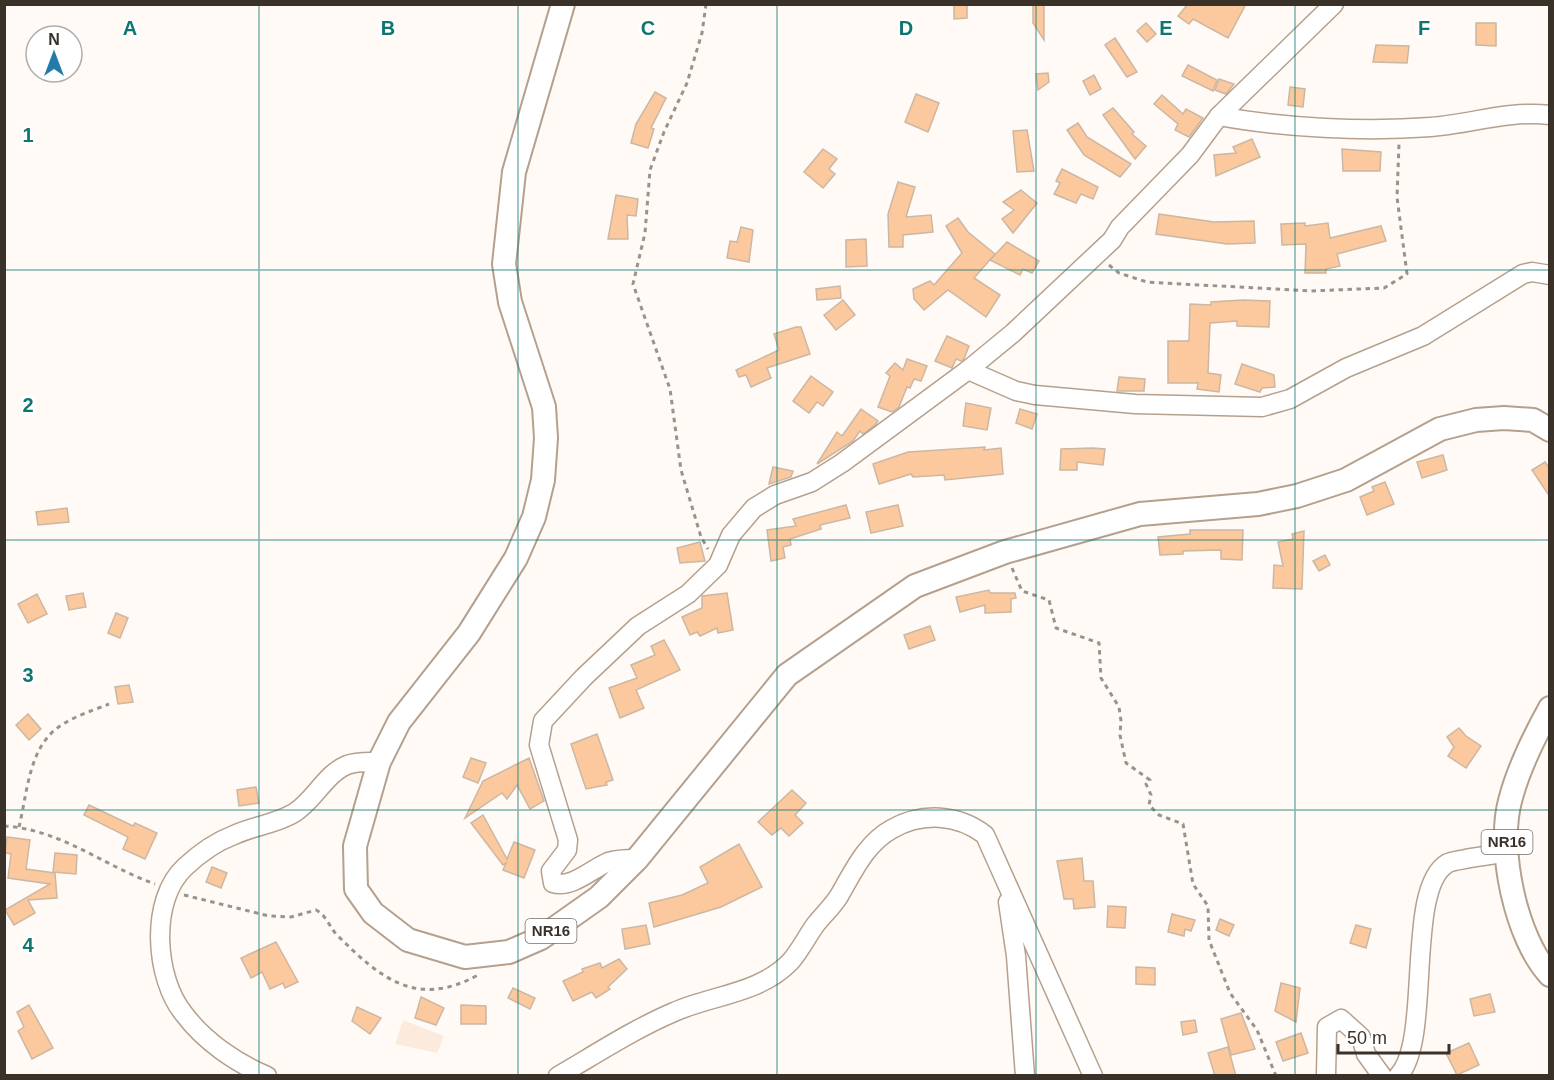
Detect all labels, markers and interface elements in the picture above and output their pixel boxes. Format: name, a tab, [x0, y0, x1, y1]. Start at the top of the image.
text: A	[123, 17, 137, 39]
text: B	[381, 17, 395, 39]
text: C	[641, 17, 655, 39]
text: D	[899, 17, 913, 39]
text: E	[1159, 17, 1173, 39]
text: F	[1418, 17, 1430, 39]
north arrow	[24, 24, 84, 84]
text: N	[48, 31, 60, 48]
text: 1	[22, 124, 34, 146]
text: 2	[22, 394, 34, 416]
text: 3	[22, 664, 34, 686]
road number: NR16	[1482, 830, 1532, 854]
road number: NR16	[526, 919, 576, 943]
text: 4	[22, 934, 34, 956]
scale bar	[1338, 1017, 1449, 1055]
text: 50 m	[1347, 1028, 1387, 1048]

